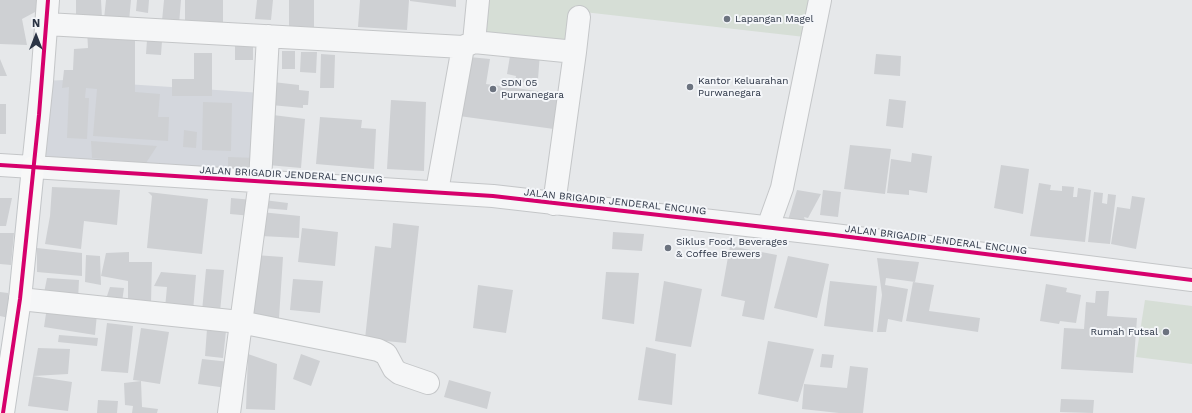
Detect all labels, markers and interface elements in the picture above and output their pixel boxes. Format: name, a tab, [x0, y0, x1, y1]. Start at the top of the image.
place label: Lapangan Magel	[735, 13, 814, 25]
marker: Lapangan Magel	[722, 14, 732, 24]
north arrow	[16, 16, 56, 56]
text: N	[32, 17, 40, 30]
place label: Kantor Keluarahan Purwanegara	[698, 75, 788, 98]
place label: SDN 05 Purwanegara	[501, 77, 564, 100]
marker: Kantor Keluarahan Purwanegara	[685, 82, 695, 92]
marker: SDN 05 Purwanegara	[488, 84, 498, 94]
street label: JALAN BRIGADIR JENDERAL ENCUNG	[199, 164, 383, 186]
street label: JALAN BRIGADIR JENDERAL ENCUNG	[523, 186, 707, 218]
street label: JALAN BRIGADIR JENDERAL ENCUNG	[844, 223, 1028, 257]
place label: Siklus Food, Beverages & Coffee Brewers	[676, 236, 788, 260]
marker: Siklus Food, Beverages & Coffee Brewers	[663, 243, 673, 253]
place label: Rumah Futsal	[1090, 326, 1158, 338]
marker: Rumah Futsal	[1161, 327, 1171, 337]

